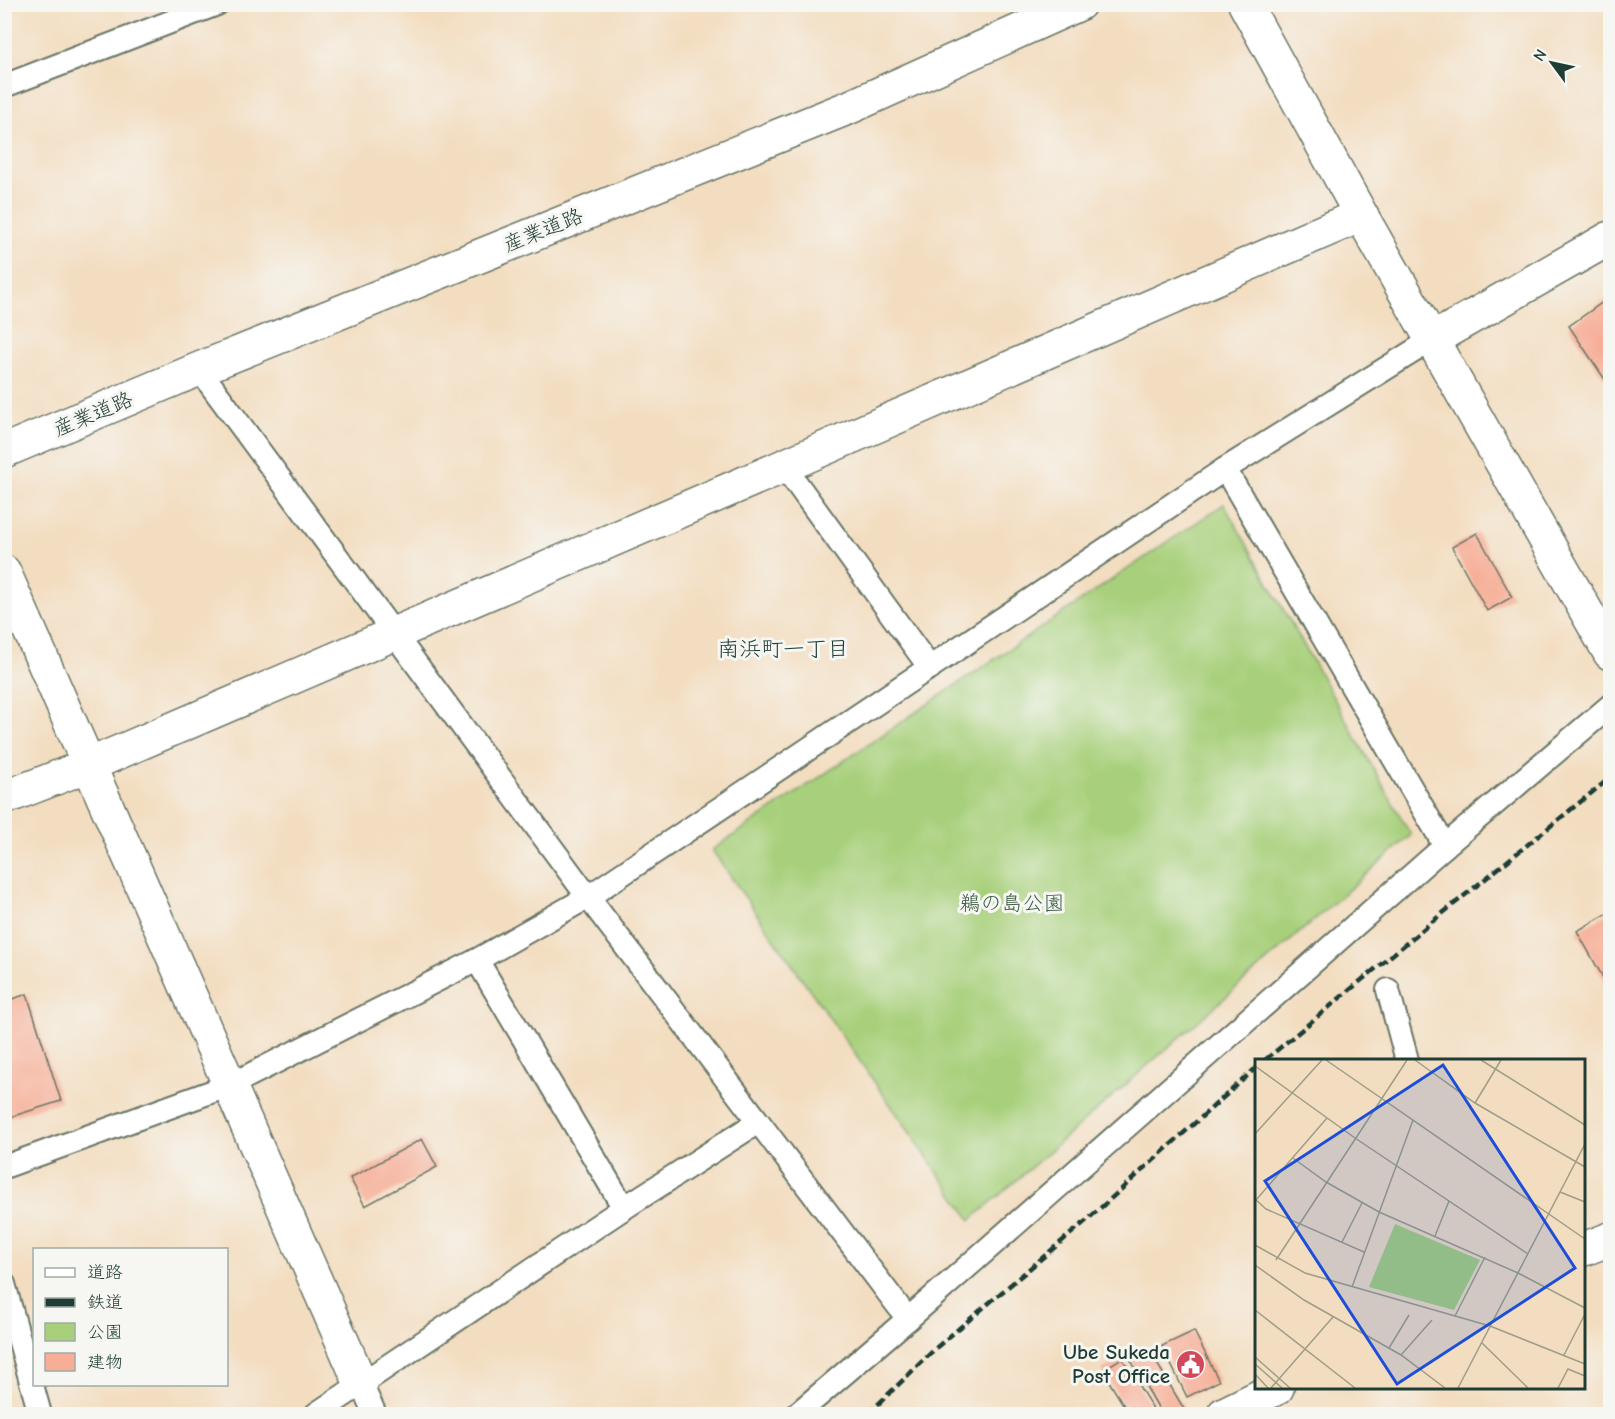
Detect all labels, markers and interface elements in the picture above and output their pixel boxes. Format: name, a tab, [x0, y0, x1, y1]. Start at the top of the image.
north arrow	[1522, 33, 1582, 93]
text: N	[1530, 46, 1551, 65]
street label: 産業道路	[500, 203, 586, 257]
street label: 産業道路	[50, 387, 136, 441]
district label: 南浜町一丁目	[717, 636, 849, 662]
park label: 鵜の島公園	[960, 891, 1065, 915]
inset map	[1255, 1059, 1585, 1389]
legend	[33, 1248, 228, 1386]
text: 道路	[87, 1262, 123, 1283]
text: 鉄道	[87, 1292, 123, 1313]
text: 公園	[87, 1322, 123, 1343]
place label: Ube Sukeda Post Office	[1063, 1340, 1170, 1388]
public building icon: Ube Sukeda Post Office	[1175, 1348, 1207, 1380]
text: 建物	[87, 1352, 123, 1373]

